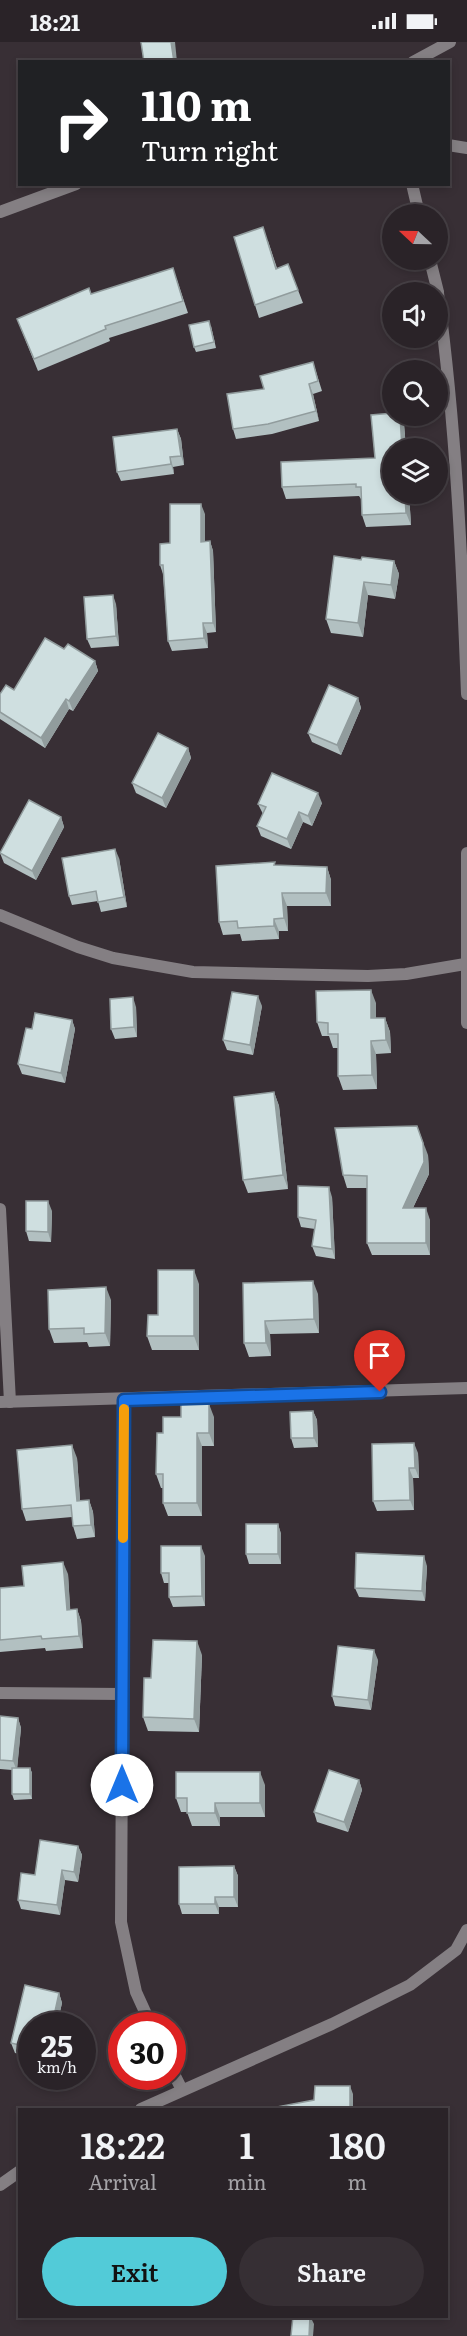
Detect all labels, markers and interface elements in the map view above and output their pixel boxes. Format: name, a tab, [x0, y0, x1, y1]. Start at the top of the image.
text: 18:21	[30, 5, 80, 38]
text: 110 m	[141, 72, 252, 134]
icon: right	[42, 84, 120, 162]
text: Turn right	[141, 129, 278, 169]
north arrow	[382, 204, 448, 270]
map controls	[382, 204, 448, 504]
button: sound	[382, 282, 448, 348]
button: search	[382, 360, 448, 426]
button: layers	[382, 438, 448, 504]
pin	[354, 1330, 405, 1392]
icon: arrive	[363, 1339, 396, 1372]
position arrow	[90, 1753, 154, 1817]
speed limit sign: 30	[108, 2012, 186, 2090]
text: 25	[41, 2022, 73, 2066]
text: km/h	[37, 2055, 77, 2078]
text: 18:22	[80, 2117, 165, 2170]
text: 1	[240, 2117, 254, 2170]
text: 180	[329, 2117, 386, 2170]
text: Arrival	[88, 2166, 157, 2196]
text: min	[227, 2166, 267, 2196]
text: m	[348, 2166, 367, 2196]
button: Exit	[42, 2237, 227, 2306]
button: Share	[239, 2237, 424, 2306]

